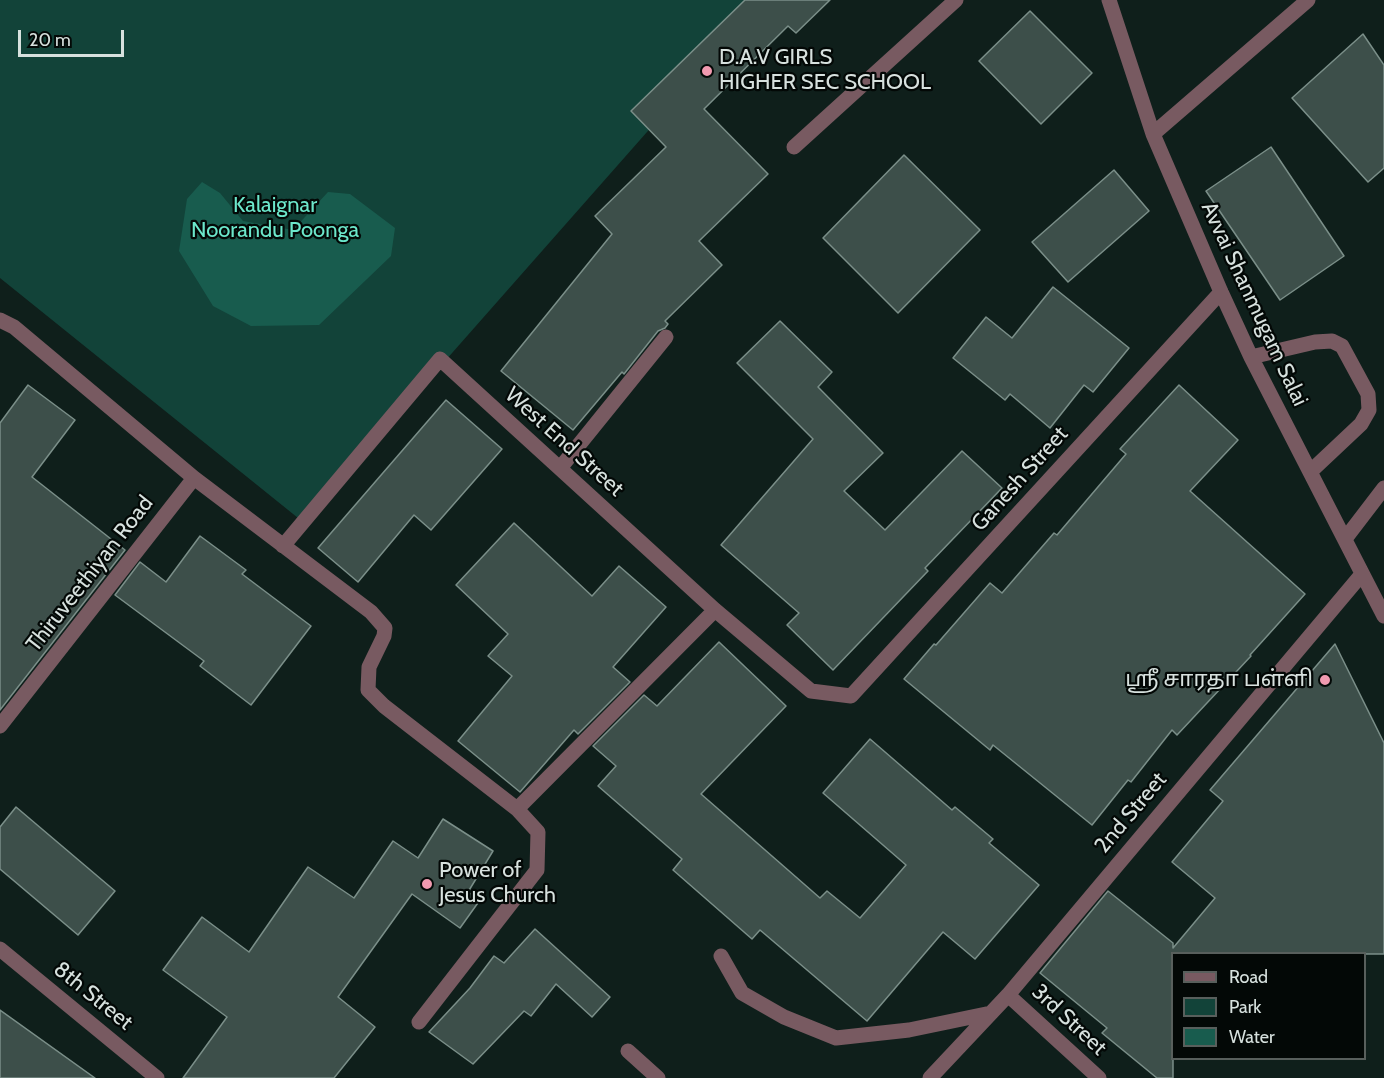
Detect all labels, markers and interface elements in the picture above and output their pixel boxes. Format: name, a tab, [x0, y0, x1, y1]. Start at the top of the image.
scale bar	[21, 18, 128, 56]
text: 20 m	[29, 29, 71, 51]
place label: D.A.V GIRLS HIGHER SEC SCHOOL	[719, 45, 931, 96]
marker: D.A.V GIRLS HIGHER SEC SCHOOL	[700, 64, 714, 78]
park label: Kalaignar Noorandu Poonga	[191, 193, 359, 244]
street label: Avvai Shanmugam Salai	[1195, 198, 1313, 410]
street label: West End Street	[499, 382, 629, 502]
street label: Ganesh Street	[966, 421, 1074, 537]
street label: Thiruveethiyan Road	[21, 491, 159, 657]
place label: ஸ்ரீ சாரதா பள்ளி	[1125, 667, 1313, 693]
marker: ஸ்ரீ சாரதா பள்ளி	[1318, 673, 1332, 687]
street label: 2nd Street	[1090, 767, 1172, 859]
place label: Power of Jesus Church	[439, 858, 556, 909]
marker: Power of Jesus Church	[420, 877, 434, 891]
legend	[1171, 952, 1366, 1060]
street label: 8th Street	[48, 956, 138, 1036]
text: Road	[1229, 966, 1268, 988]
street label: 3rd Street	[1026, 979, 1112, 1061]
text: Park	[1229, 996, 1261, 1018]
text: Water	[1229, 1026, 1275, 1048]

